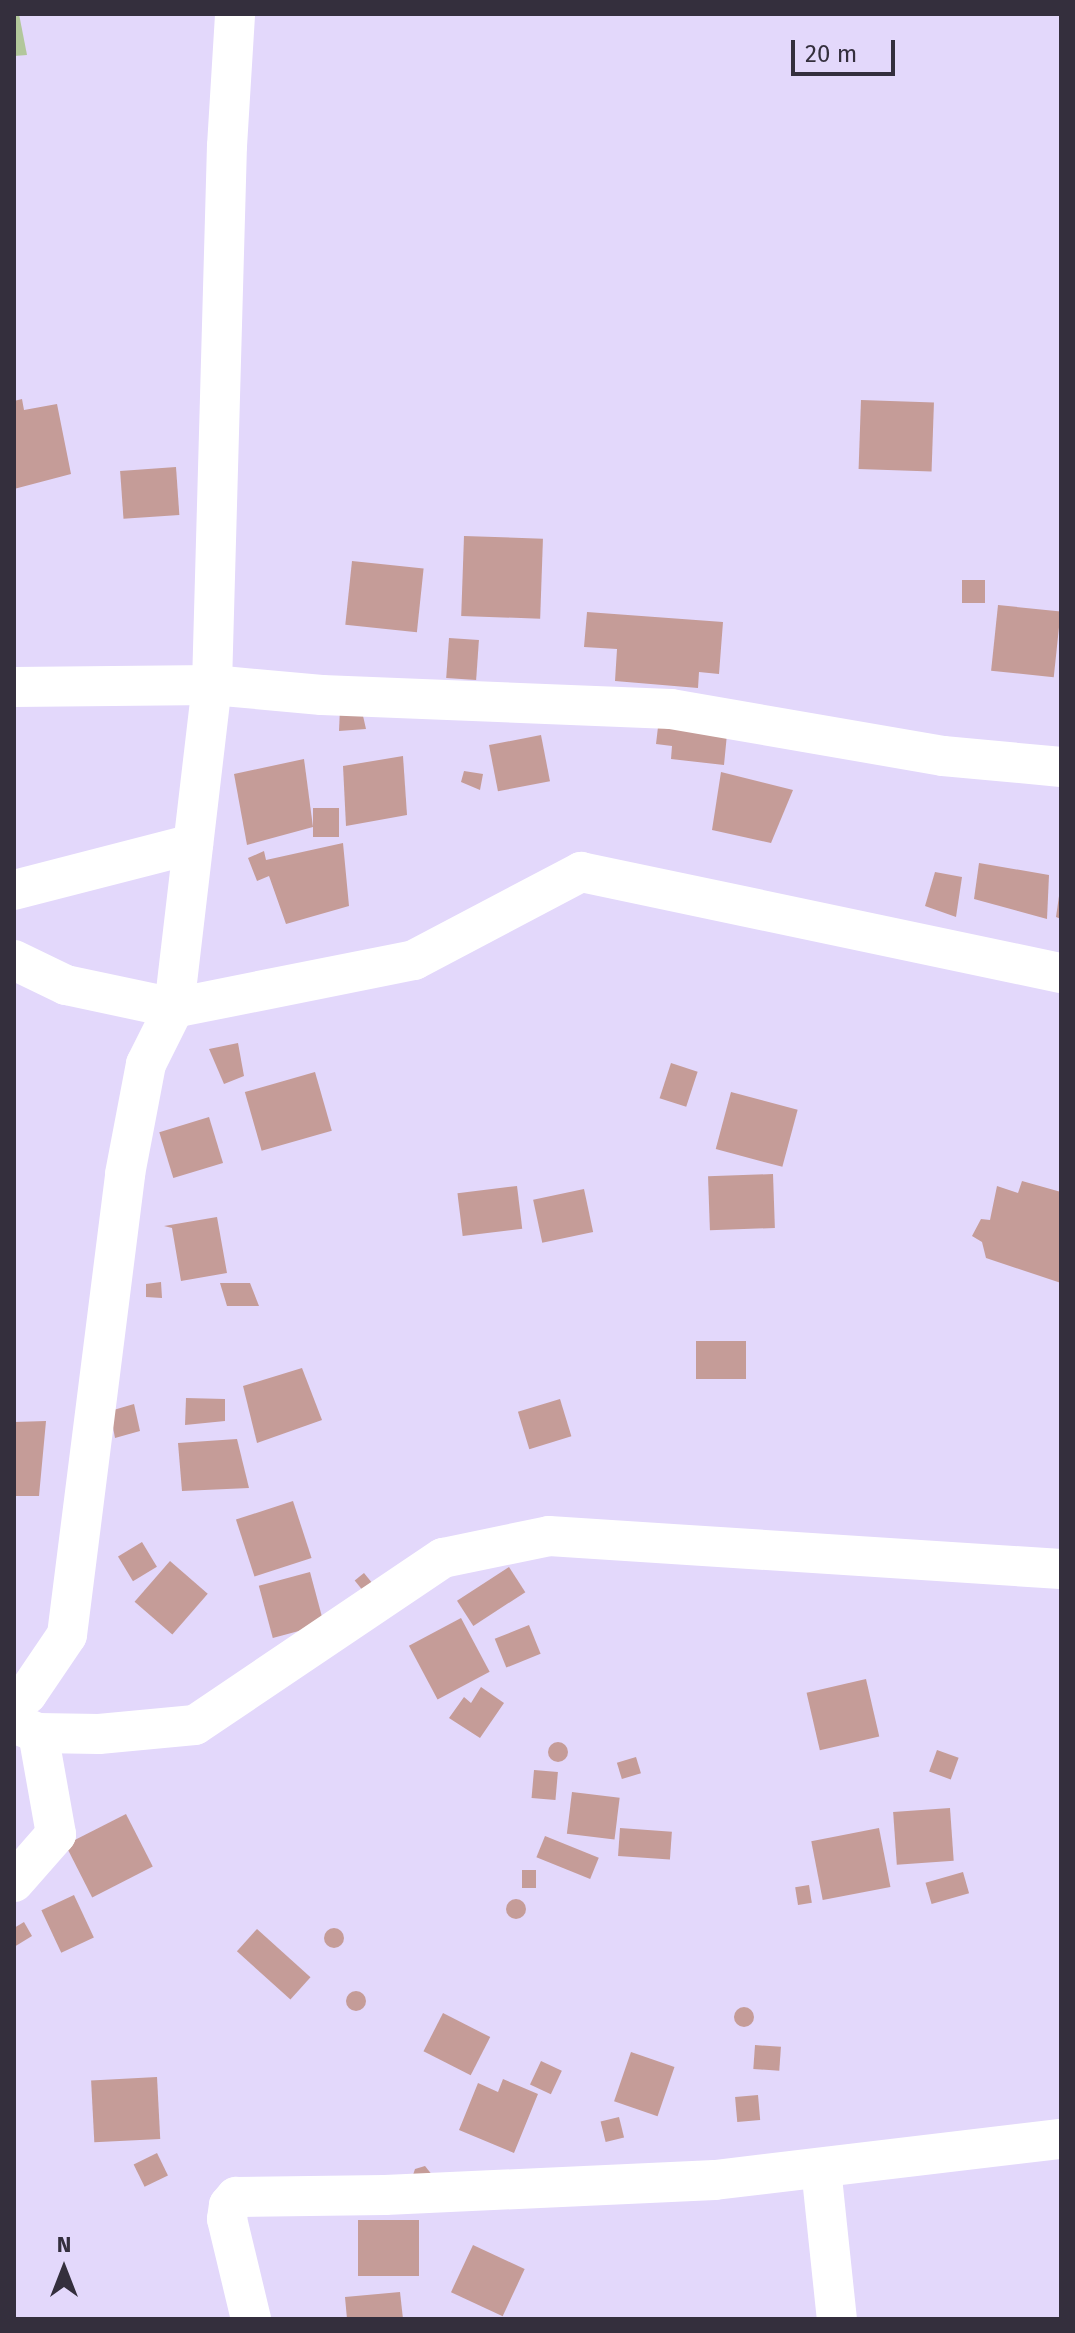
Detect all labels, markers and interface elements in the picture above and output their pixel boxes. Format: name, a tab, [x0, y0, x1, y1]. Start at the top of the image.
scale bar	[795, 24, 899, 74]
text: 20 m	[805, 40, 857, 68]
north arrow	[24, 2229, 104, 2309]
text: N	[57, 2231, 71, 2258]

